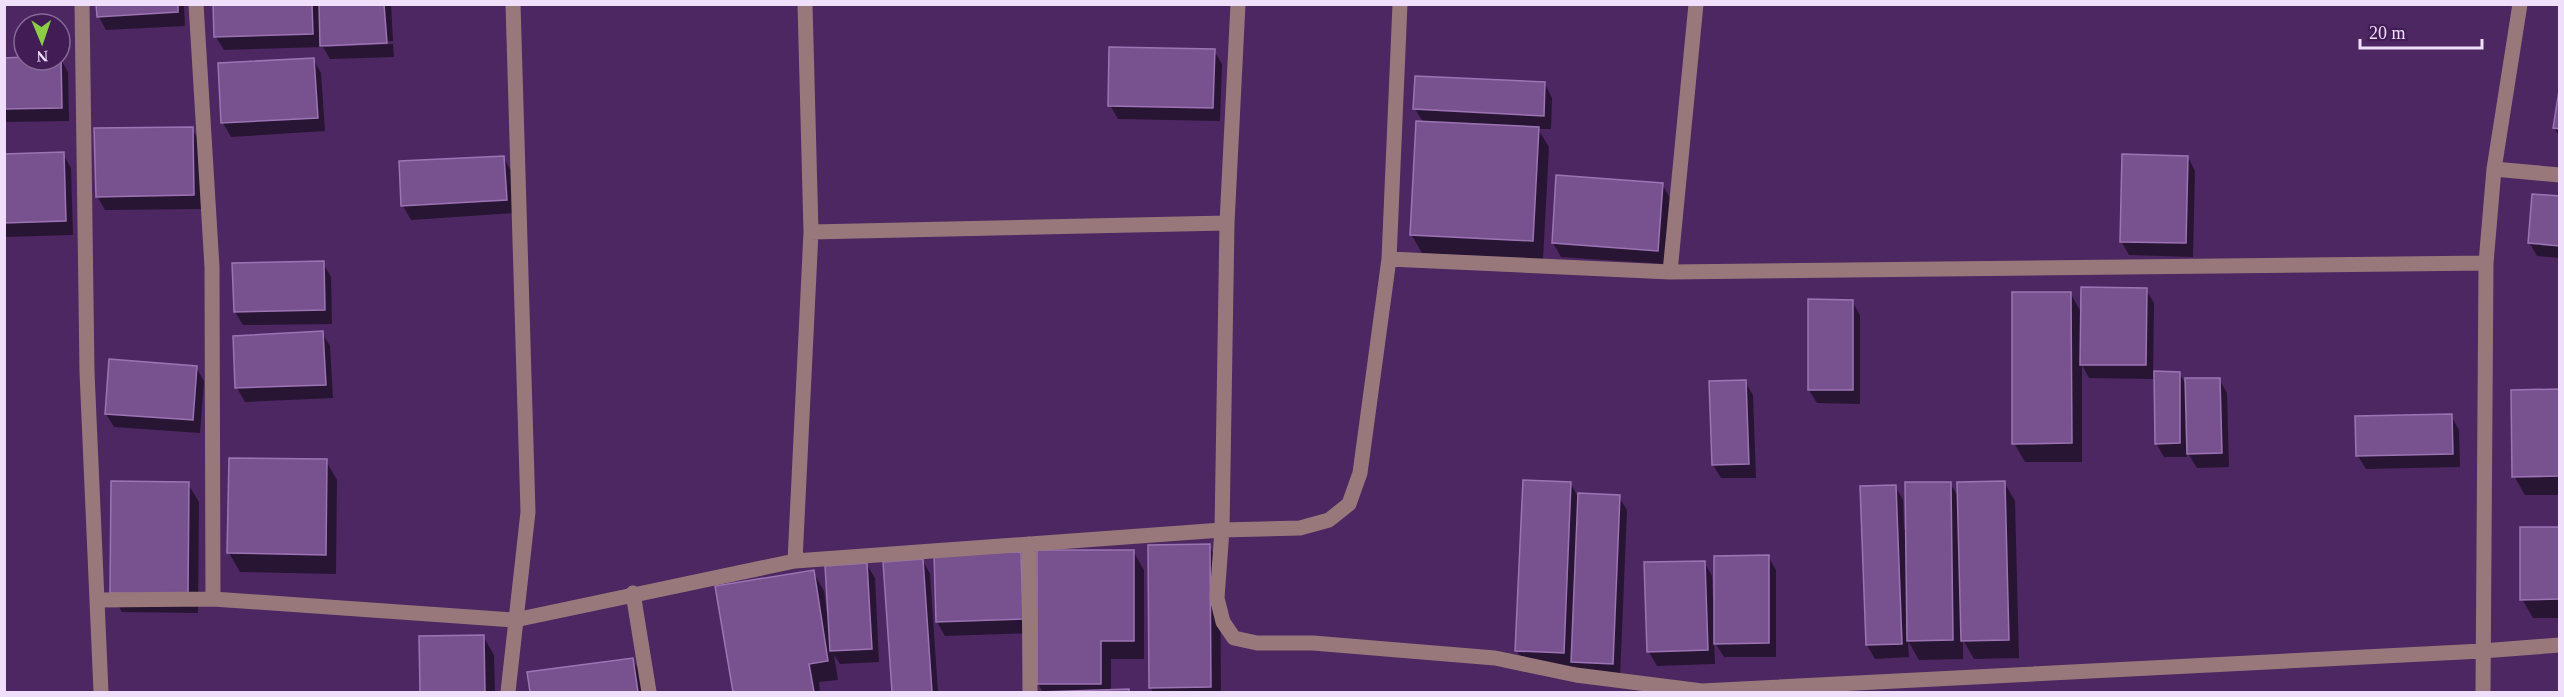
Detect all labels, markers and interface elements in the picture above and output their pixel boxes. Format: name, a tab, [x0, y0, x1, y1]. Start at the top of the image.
north arrow	[12, 12, 72, 72]
scale bar	[2360, 12, 2482, 50]
text: 20 m	[2369, 23, 2406, 43]
text: N	[36, 48, 49, 65]

